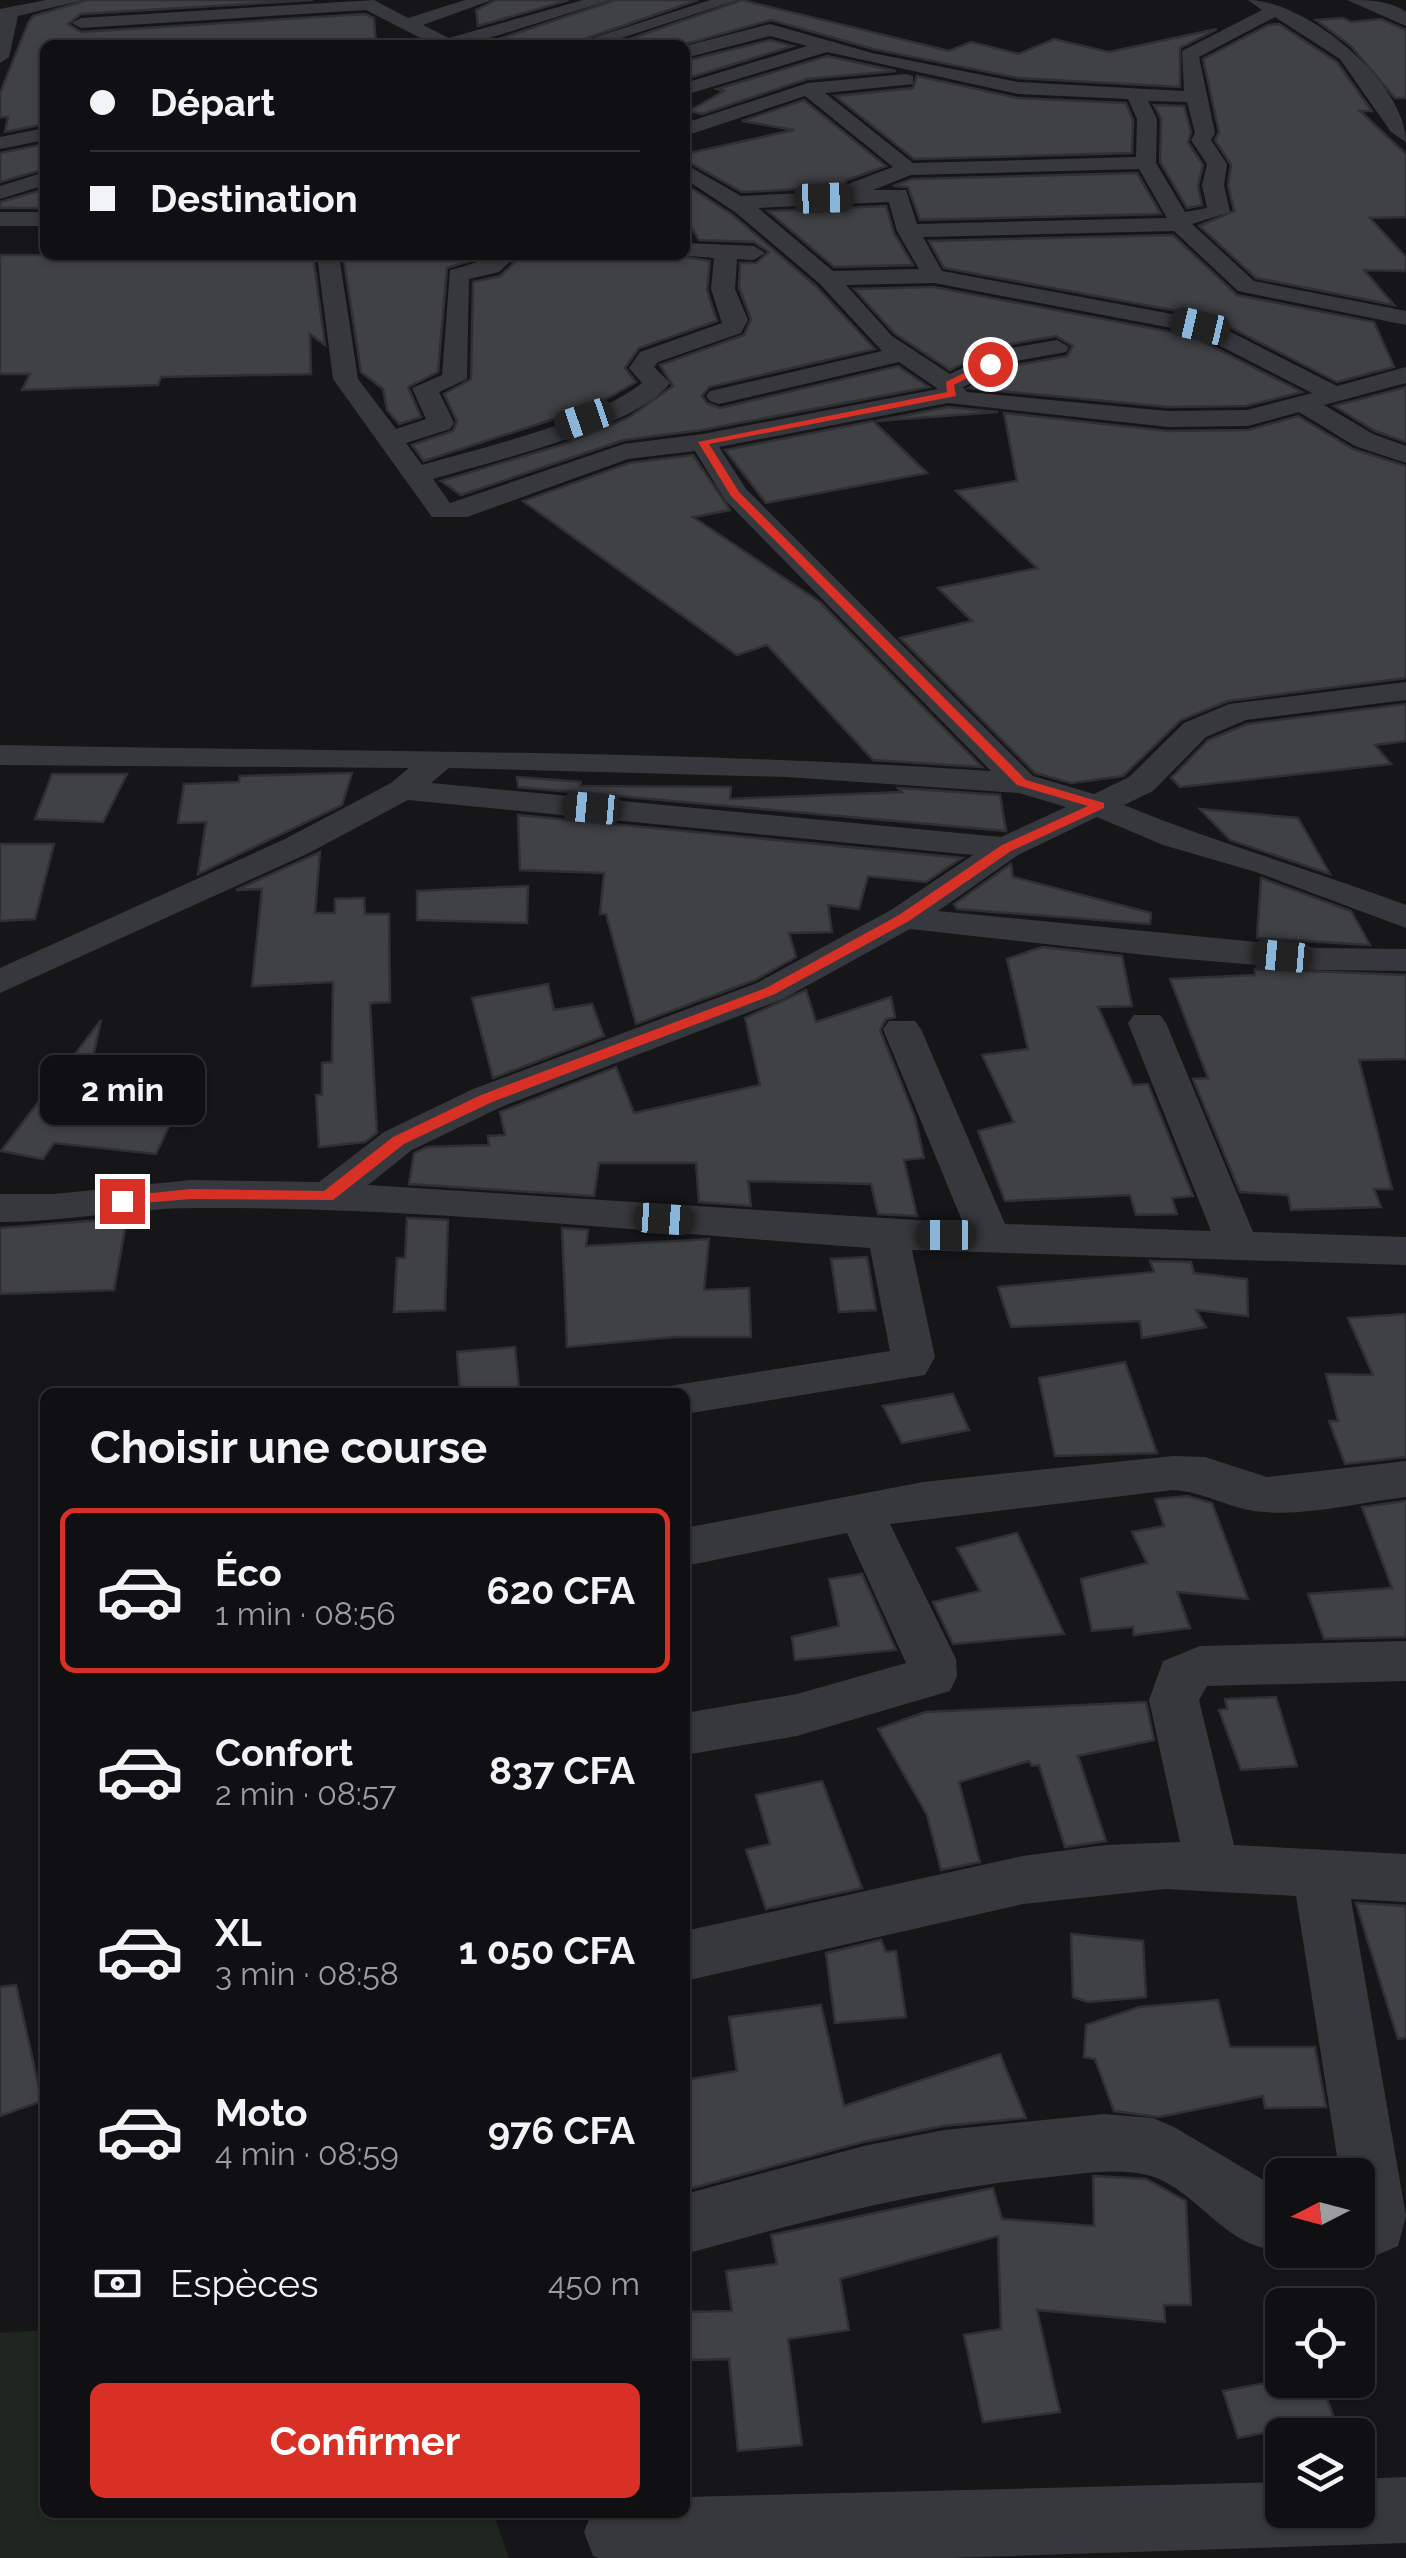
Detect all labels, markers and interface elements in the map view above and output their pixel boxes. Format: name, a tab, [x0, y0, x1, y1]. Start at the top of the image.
text: Départ	[150, 80, 275, 125]
text: Destination	[150, 176, 358, 221]
car	[793, 182, 855, 214]
car	[1167, 305, 1233, 347]
route start	[968, 342, 1013, 387]
car	[551, 395, 617, 443]
car	[561, 790, 623, 826]
car	[1251, 938, 1313, 974]
callout: 2 min	[39, 1056, 204, 1126]
text: 2 min	[81, 1071, 164, 1108]
route end	[100, 1179, 145, 1224]
car	[633, 1202, 695, 1236]
car	[916, 1220, 976, 1250]
text: Choisir une course	[90, 1421, 487, 1474]
icon: car	[95, 1546, 185, 1636]
text: Éco	[215, 1550, 282, 1595]
text: 620 CFA	[487, 1568, 635, 1613]
text: 1 min · 08:56	[215, 1595, 396, 1632]
icon: car	[95, 1726, 185, 1816]
text: Confort	[215, 1730, 353, 1775]
text: 837 CFA	[489, 1748, 635, 1793]
text: 2 min · 08:57	[215, 1775, 396, 1812]
icon: car	[95, 1906, 185, 1996]
text: XL	[215, 1910, 262, 1955]
text: 1 050 CFA	[459, 1928, 635, 1973]
text: 3 min · 08:58	[215, 1955, 399, 1992]
icon: car	[95, 2086, 185, 2176]
text: Moto	[215, 2090, 308, 2135]
text: 976 CFA	[488, 2108, 635, 2153]
text: 4 min · 08:59	[215, 2135, 399, 2172]
north arrow	[1265, 2158, 1375, 2268]
map controls	[1265, 2158, 1375, 2528]
icon: cash	[90, 2256, 145, 2311]
text: Espèces	[170, 2261, 319, 2306]
text: 450 m	[548, 2265, 640, 2302]
button: locate	[1265, 2288, 1375, 2398]
button: Confirmer	[90, 2383, 640, 2498]
button: layers	[1265, 2418, 1375, 2528]

